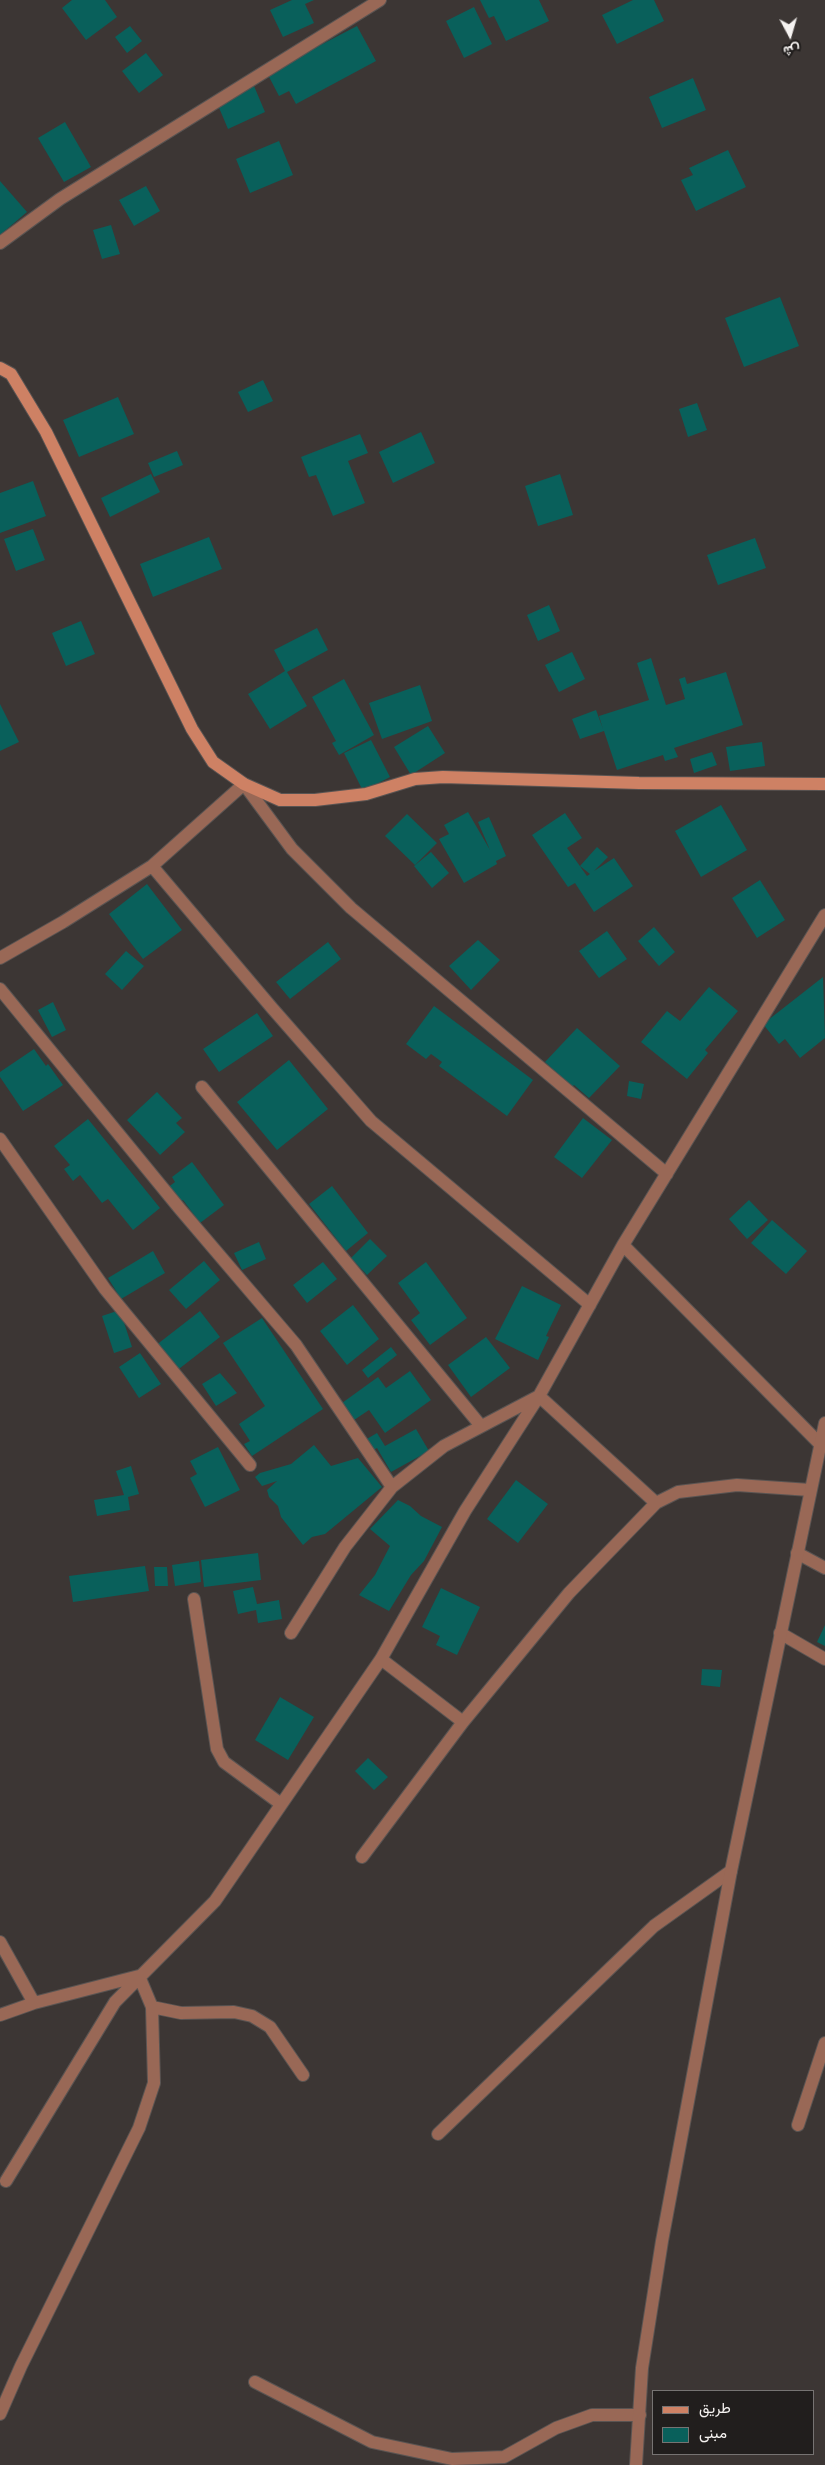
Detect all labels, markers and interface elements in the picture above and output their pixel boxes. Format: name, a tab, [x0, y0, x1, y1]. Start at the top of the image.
north arrow	[765, 10, 815, 60]
text: ش	[782, 41, 801, 60]
legend	[652, 2390, 815, 2455]
text: طريق	[699, 2399, 731, 2417]
text: مبنى	[699, 2424, 727, 2442]

